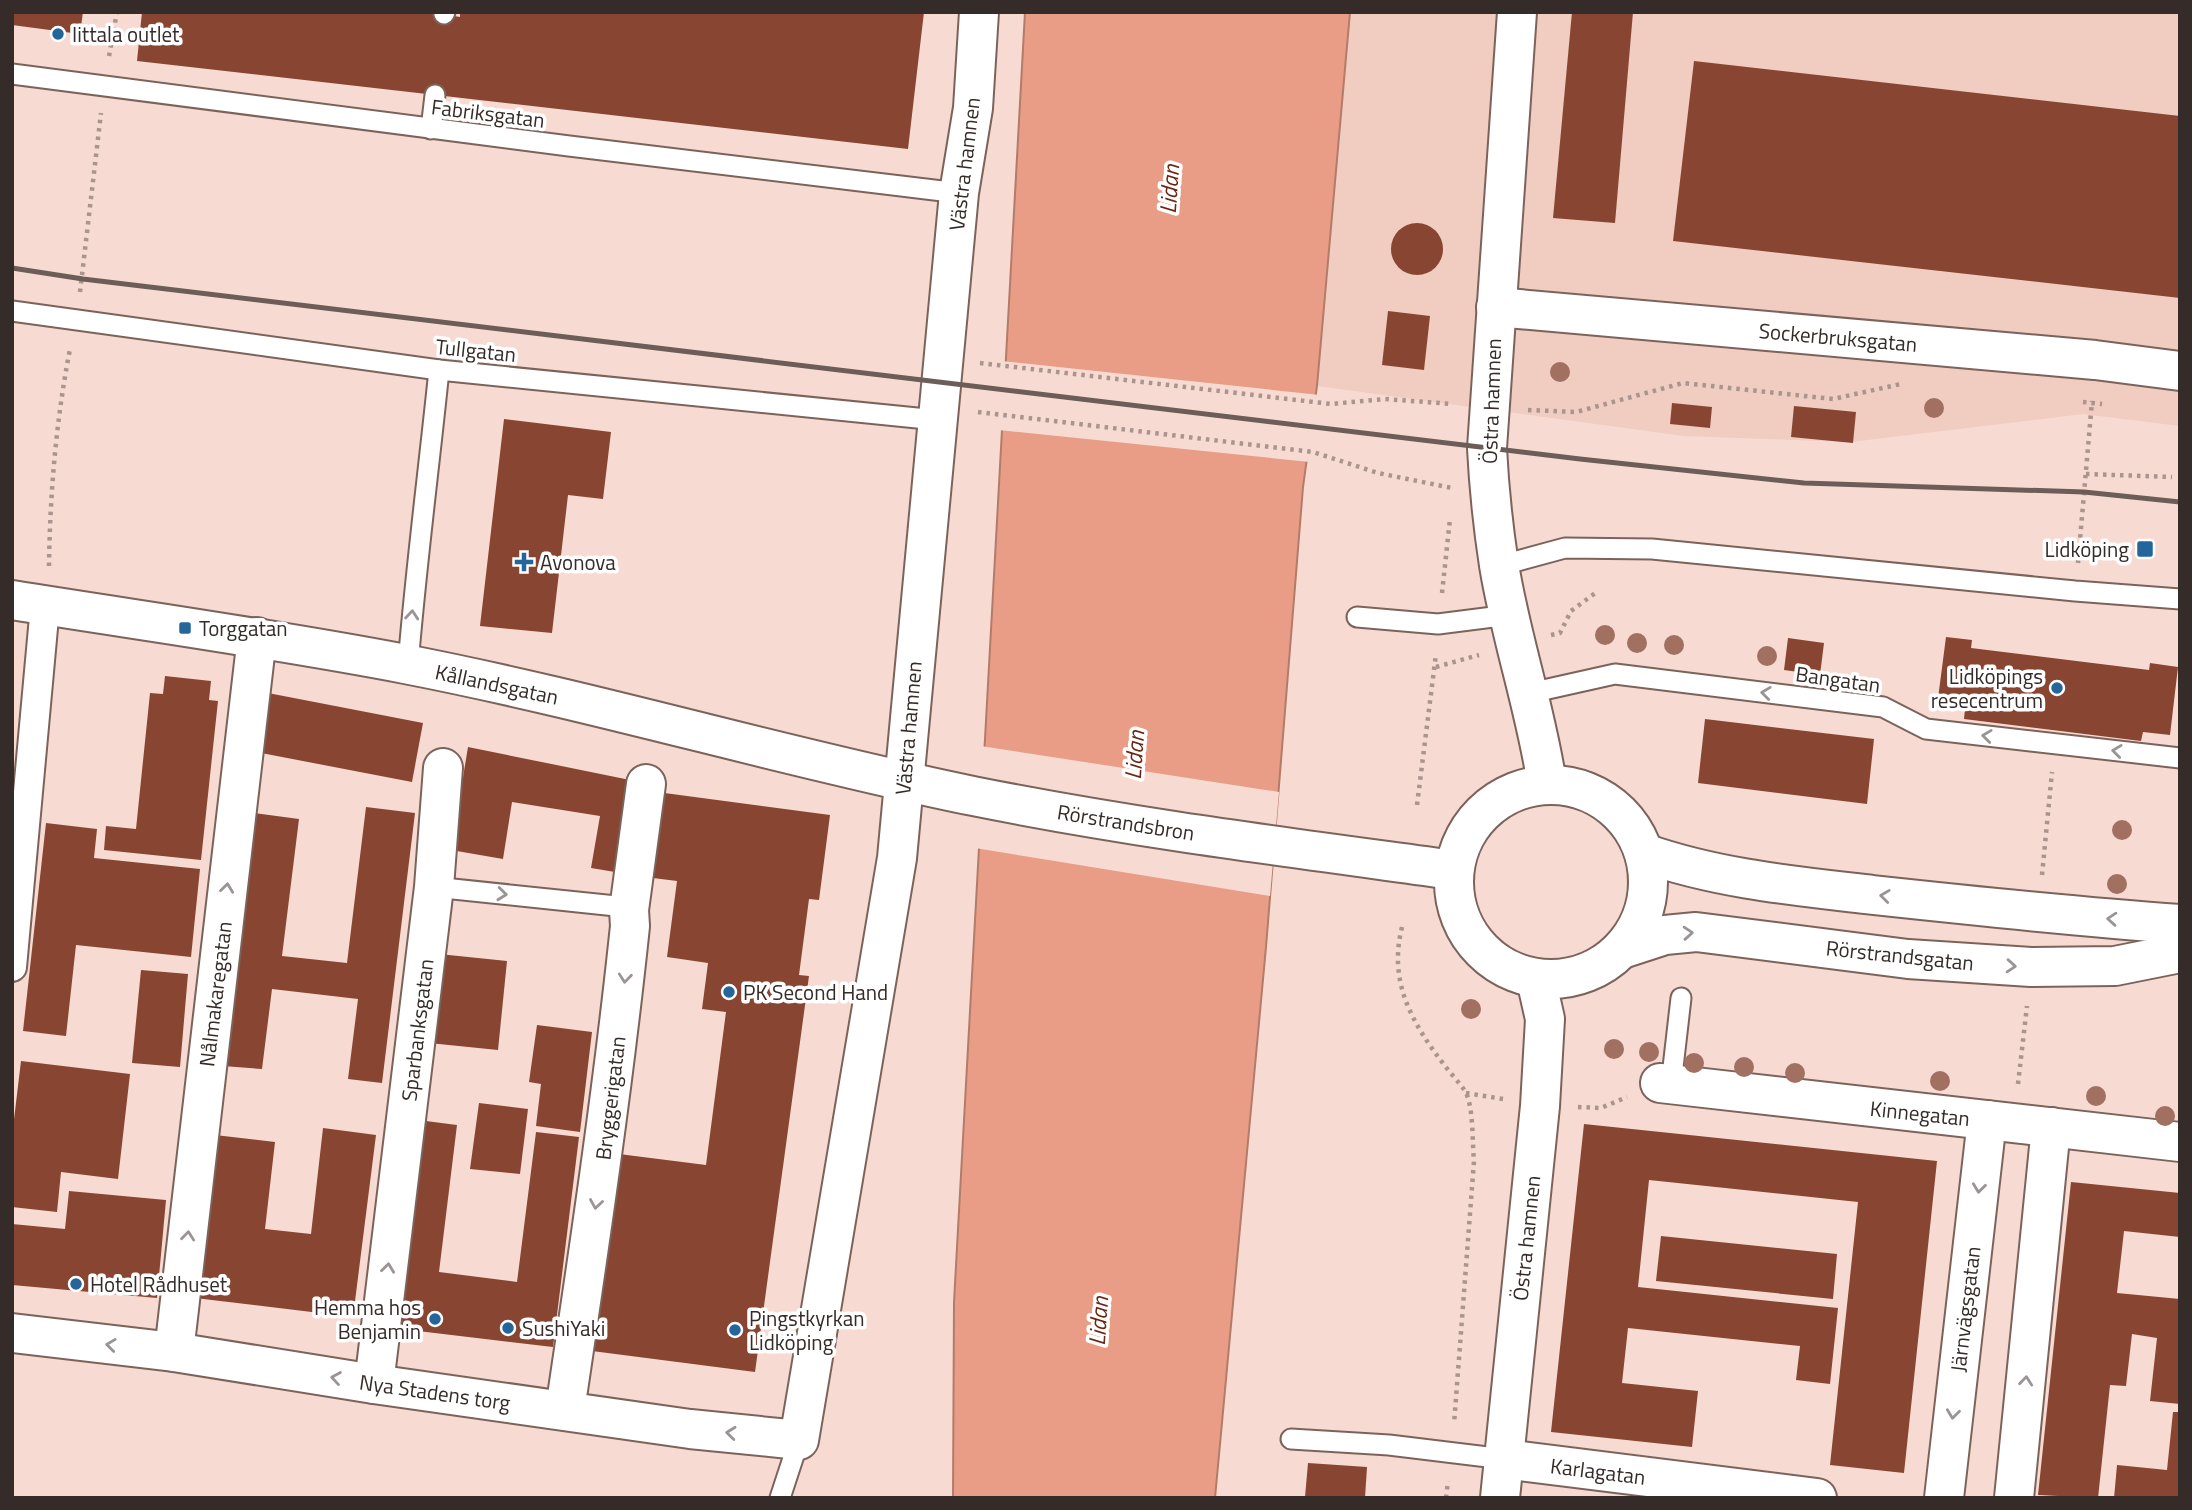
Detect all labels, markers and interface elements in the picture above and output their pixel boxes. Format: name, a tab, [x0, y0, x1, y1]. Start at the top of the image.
place label: Iittala outlet	[72, 18, 180, 50]
marker: Iittala outlet	[50, 26, 66, 42]
street label: Fabriksgatan	[429, 90, 547, 136]
street label: Västra hamnen	[940, 95, 988, 233]
water label: Lidan	[1150, 163, 1188, 215]
street label: Sockerbruksgatan	[1757, 314, 1919, 360]
street label: Tullgatan	[434, 330, 518, 370]
street label: Östra hamnen	[1473, 338, 1509, 464]
place label: Lidköping	[2045, 533, 2129, 565]
marker: Lidköping	[2135, 539, 2155, 559]
place label: Avonova	[540, 546, 616, 578]
marker: Avonova	[514, 552, 534, 572]
one-way arrow	[404, 609, 419, 620]
place label: Torggatan	[199, 612, 288, 644]
marker: Torggatan	[177, 620, 193, 636]
street label: Kållandsgatan	[432, 655, 562, 713]
street label: Bangatan	[1794, 657, 1882, 701]
street label: Västra hamnen	[886, 660, 930, 796]
place label: Lidköpings resecentrum	[1931, 660, 2043, 716]
marker: Lidköpings resecentrum	[2049, 680, 2065, 696]
one-way arrow	[1760, 685, 1772, 700]
one-way arrow	[1981, 728, 1993, 743]
water label: Lidan	[1115, 729, 1153, 781]
one-way arrow	[2111, 744, 2123, 759]
street label: Rörstrandsbron	[1055, 795, 1197, 849]
one-way arrow	[220, 882, 235, 894]
one-way arrow	[497, 886, 508, 901]
one-way arrow	[1880, 889, 1891, 904]
one-way arrow	[2106, 912, 2117, 927]
street label: Nålmakaregatan	[190, 919, 240, 1069]
one-way arrow	[1682, 926, 1693, 941]
street label: Rörstrandsgatan	[1824, 931, 1976, 979]
street label: Sparbanksgatan	[392, 957, 442, 1103]
one-way arrow	[2006, 958, 2017, 973]
one-way arrow	[618, 973, 633, 984]
place label: PK Second Hand	[743, 976, 888, 1008]
marker: PK Second Hand	[721, 984, 737, 1000]
street label: Bryggerigatan	[587, 1034, 633, 1162]
street label: Kinnegatan	[1869, 1092, 1971, 1134]
street label: Östra hamnen	[1504, 1174, 1548, 1302]
one-way arrow	[1972, 1183, 1987, 1194]
one-way arrow	[589, 1198, 604, 1209]
one-way arrow	[180, 1230, 195, 1241]
street label: Järnvägsgatan	[1941, 1244, 1989, 1374]
one-way arrow	[381, 1262, 396, 1274]
place label: Hotel Rådhuset	[90, 1268, 228, 1300]
marker: Hotel Rådhuset	[68, 1276, 84, 1292]
place label: Hemma hos Benjamin	[314, 1291, 421, 1347]
water label: Lidan	[1079, 1295, 1117, 1347]
place label: Pingstkyrkan Lidköping	[749, 1302, 865, 1358]
marker: Hemma hos Benjamin	[427, 1311, 443, 1327]
place label: SushiYaki	[522, 1312, 605, 1344]
marker: SushiYaki	[500, 1320, 516, 1336]
marker: Pingstkyrkan Lidköping	[727, 1322, 743, 1338]
one-way arrow	[105, 1337, 116, 1352]
street label: Nya Stadens torg	[357, 1366, 513, 1418]
one-way arrow	[330, 1371, 342, 1386]
one-way arrow	[2018, 1375, 2033, 1387]
one-way arrow	[1946, 1408, 1961, 1420]
one-way arrow	[725, 1426, 736, 1441]
street label: Karlagatan	[1549, 1449, 1647, 1493]

